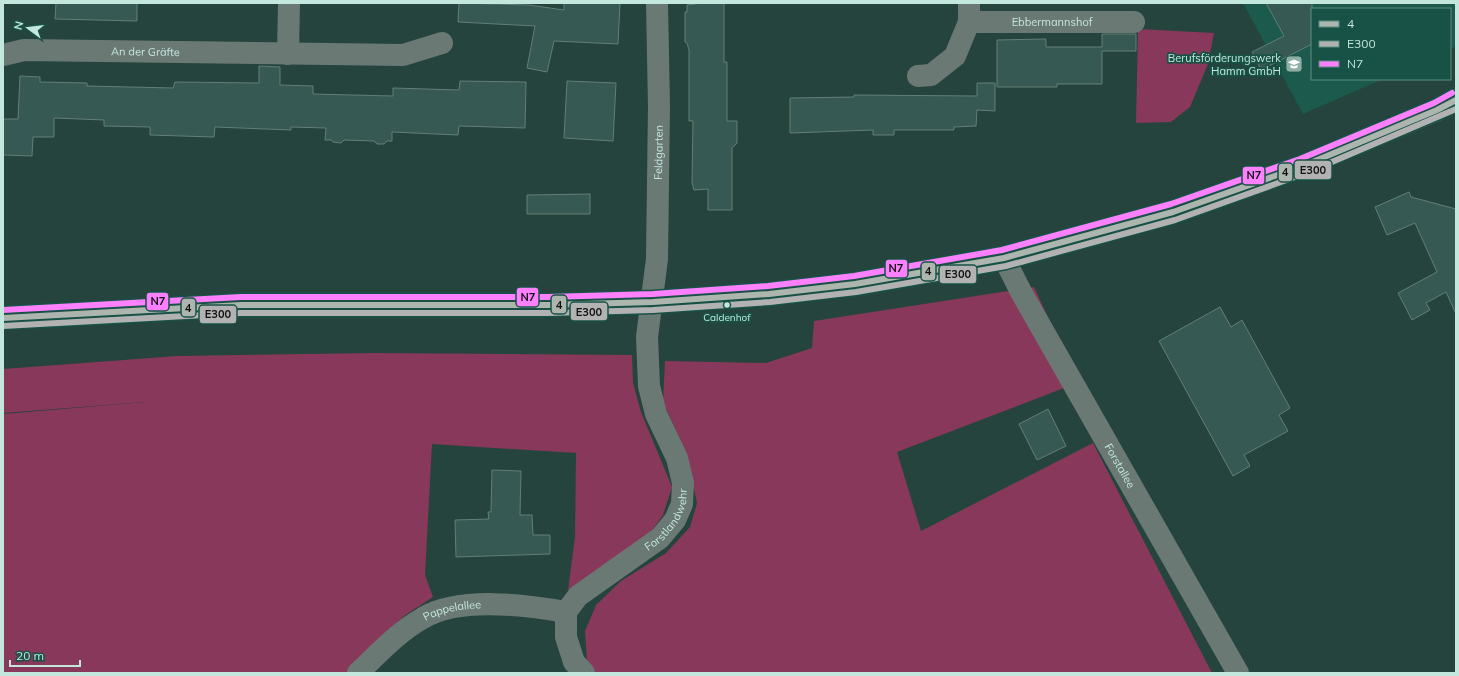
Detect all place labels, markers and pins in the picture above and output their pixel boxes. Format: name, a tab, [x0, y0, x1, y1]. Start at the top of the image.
place label: Berufsförderungswerk Hamm GmbH	[1168, 51, 1281, 78]
school or university icon: Berufsförderungswerk Hamm GmbH	[1284, 54, 1304, 74]
marker: Caldenhof	[722, 300, 732, 310]
place label: Caldenhof	[703, 311, 751, 324]

